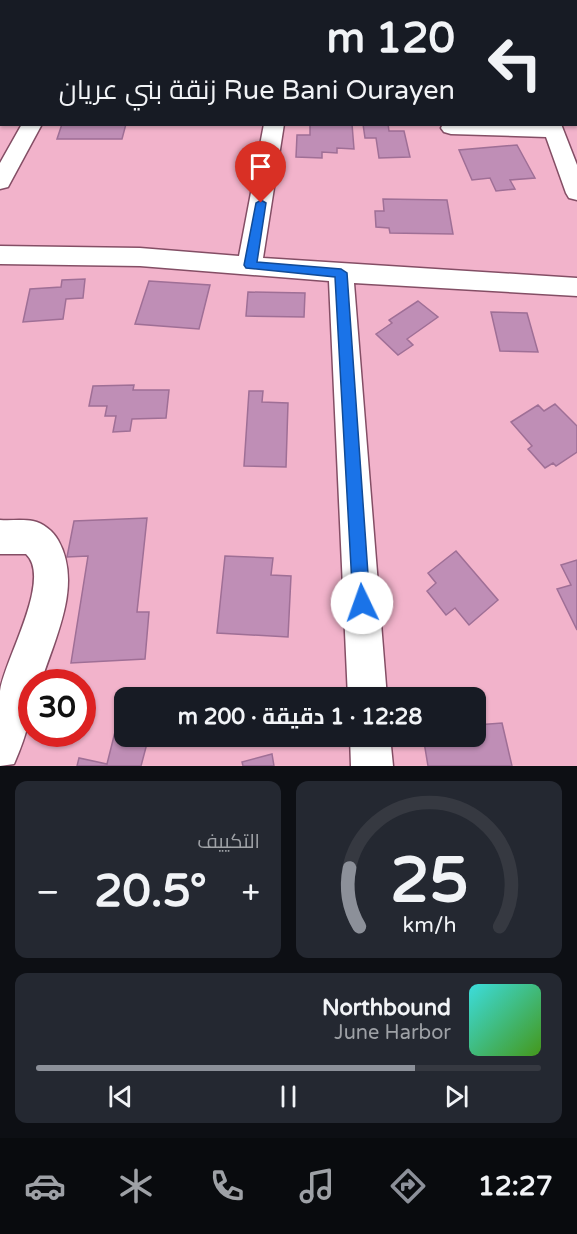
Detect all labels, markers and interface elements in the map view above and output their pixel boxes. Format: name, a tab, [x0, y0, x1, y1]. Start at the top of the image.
text: 120 m	[326, 13, 455, 64]
icon: left	[476, 24, 554, 102]
text: Rue Bani Ourayen زنقة بني عريان	[59, 74, 455, 107]
pin	[235, 141, 286, 203]
icon: arrive	[244, 150, 277, 183]
position arrow	[330, 571, 394, 635]
speed limit sign: 30	[18, 669, 96, 747]
text: 12:28 · 1 دقيقة · 200 m	[178, 704, 422, 730]
text: التكييف	[197, 830, 260, 854]
text: 25	[390, 844, 468, 919]
text: 20.5°	[94, 865, 207, 919]
text: −	[36, 873, 60, 912]
text: +	[241, 873, 260, 912]
text: km/h	[402, 912, 456, 938]
text: Northbound	[322, 995, 451, 1021]
text: June Harbor	[334, 1021, 451, 1045]
icon: previous	[104, 1080, 137, 1113]
icon: pause	[272, 1080, 305, 1113]
icon: next	[440, 1080, 473, 1113]
icon: car	[24, 1165, 66, 1207]
icon: climate	[115, 1165, 157, 1207]
icon: phone	[206, 1165, 248, 1207]
icon: music	[296, 1165, 338, 1207]
icon: directions	[387, 1165, 429, 1207]
text: 12:27	[478, 1170, 553, 1203]

